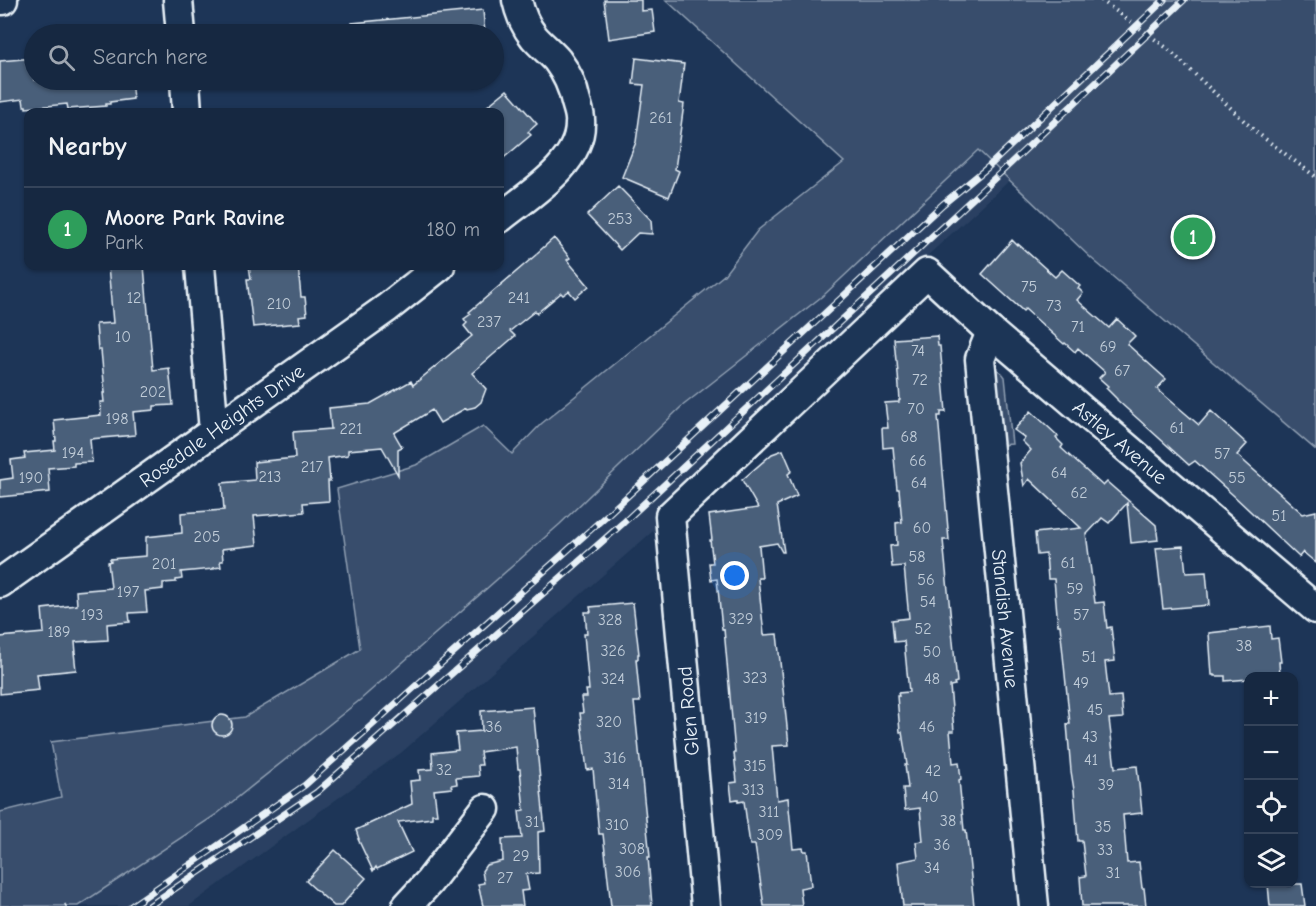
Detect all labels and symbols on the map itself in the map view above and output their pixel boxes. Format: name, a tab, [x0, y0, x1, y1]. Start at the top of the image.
house number: 261	[649, 109, 673, 127]
house number: 253	[607, 210, 633, 228]
pin: 1	[1174, 214, 1212, 260]
house number: 75	[1021, 278, 1037, 296]
house number: 12	[127, 289, 141, 307]
house number: 241	[508, 289, 530, 307]
house number: 210	[267, 295, 291, 313]
house number: 73	[1046, 297, 1062, 315]
house number: 237	[477, 313, 501, 331]
house number: 71	[1071, 318, 1085, 336]
house number: 10	[115, 328, 131, 346]
house number: 69	[1099, 338, 1117, 356]
house number: 74	[911, 342, 925, 360]
street label: Rosedale Heights Drive	[135, 360, 309, 492]
house number: 67	[1114, 362, 1131, 380]
house number: 72	[912, 371, 928, 389]
house number: 202	[140, 383, 166, 401]
street label: Astley Avenue	[1068, 396, 1172, 489]
house number: 70	[907, 400, 925, 418]
house number: 198	[105, 410, 129, 428]
house number: 61	[1169, 419, 1185, 437]
house number: 221	[339, 420, 363, 438]
house number: 68	[901, 428, 917, 446]
house number: 194	[62, 444, 84, 462]
house number: 57	[1214, 445, 1231, 463]
house number: 66	[909, 452, 927, 470]
house number: 217	[301, 458, 324, 476]
house number: 64	[1051, 464, 1067, 482]
house number: 213	[259, 468, 281, 486]
house number: 190	[19, 469, 43, 487]
house number: 55	[1228, 469, 1246, 487]
house number: 64	[911, 474, 927, 492]
house number: 62	[1070, 484, 1088, 502]
house number: 51	[1271, 507, 1287, 525]
house number: 60	[913, 519, 931, 537]
house number: 205	[194, 528, 220, 546]
house number: 58	[909, 548, 925, 566]
street label: Standish Avenue	[987, 548, 1023, 689]
house number: 61	[1060, 554, 1076, 572]
house number: 201	[152, 555, 176, 573]
your location	[720, 561, 749, 590]
house number: 56	[917, 571, 935, 589]
house number: 59	[1066, 580, 1084, 598]
house number: 197	[117, 583, 140, 601]
house number: 54	[920, 593, 936, 611]
house number: 193	[81, 606, 103, 624]
house number: 57	[1073, 606, 1090, 624]
house number: 329	[729, 610, 753, 628]
house number: 328	[598, 611, 622, 629]
house number: 52	[914, 620, 932, 638]
house number: 189	[47, 623, 71, 641]
house number: 38	[1236, 637, 1252, 655]
house number: 326	[600, 642, 626, 660]
house number: 50	[923, 643, 941, 661]
house number: 51	[1081, 648, 1097, 666]
street label: Glen Road	[673, 665, 704, 757]
house number: 323	[743, 669, 767, 687]
house number: 324	[601, 670, 625, 688]
house number: 48	[924, 670, 940, 688]
house number: 49	[1073, 674, 1089, 692]
house number: 45	[1087, 701, 1103, 719]
house number: 319	[745, 709, 767, 727]
house number: 320	[596, 713, 622, 731]
house number: 36	[486, 718, 502, 736]
house number: 46	[919, 718, 935, 736]
house number: 43	[1082, 728, 1098, 746]
house number: 316	[603, 749, 627, 767]
house number: 41	[1084, 751, 1098, 769]
house number: 315	[743, 757, 767, 775]
house number: 32	[436, 761, 452, 779]
house number: 42	[925, 762, 941, 780]
house number: 314	[608, 775, 630, 793]
house number: 39	[1098, 776, 1114, 794]
house number: 313	[742, 781, 764, 799]
house number: 40	[921, 788, 939, 806]
house number: 311	[759, 803, 779, 821]
house number: 38	[940, 812, 956, 830]
house number: 31	[525, 813, 539, 831]
house number: 310	[605, 816, 629, 834]
house number: 35	[1095, 818, 1111, 836]
house number: 309	[757, 826, 783, 844]
house number: 36	[934, 836, 950, 854]
house number: 308	[619, 840, 645, 858]
house number: 33	[1097, 841, 1113, 859]
house number: 29	[513, 847, 529, 865]
house number: 34	[924, 859, 940, 877]
house number: 306	[615, 863, 641, 881]
house number: 31	[1106, 864, 1120, 882]
house number: 27	[497, 869, 513, 887]

